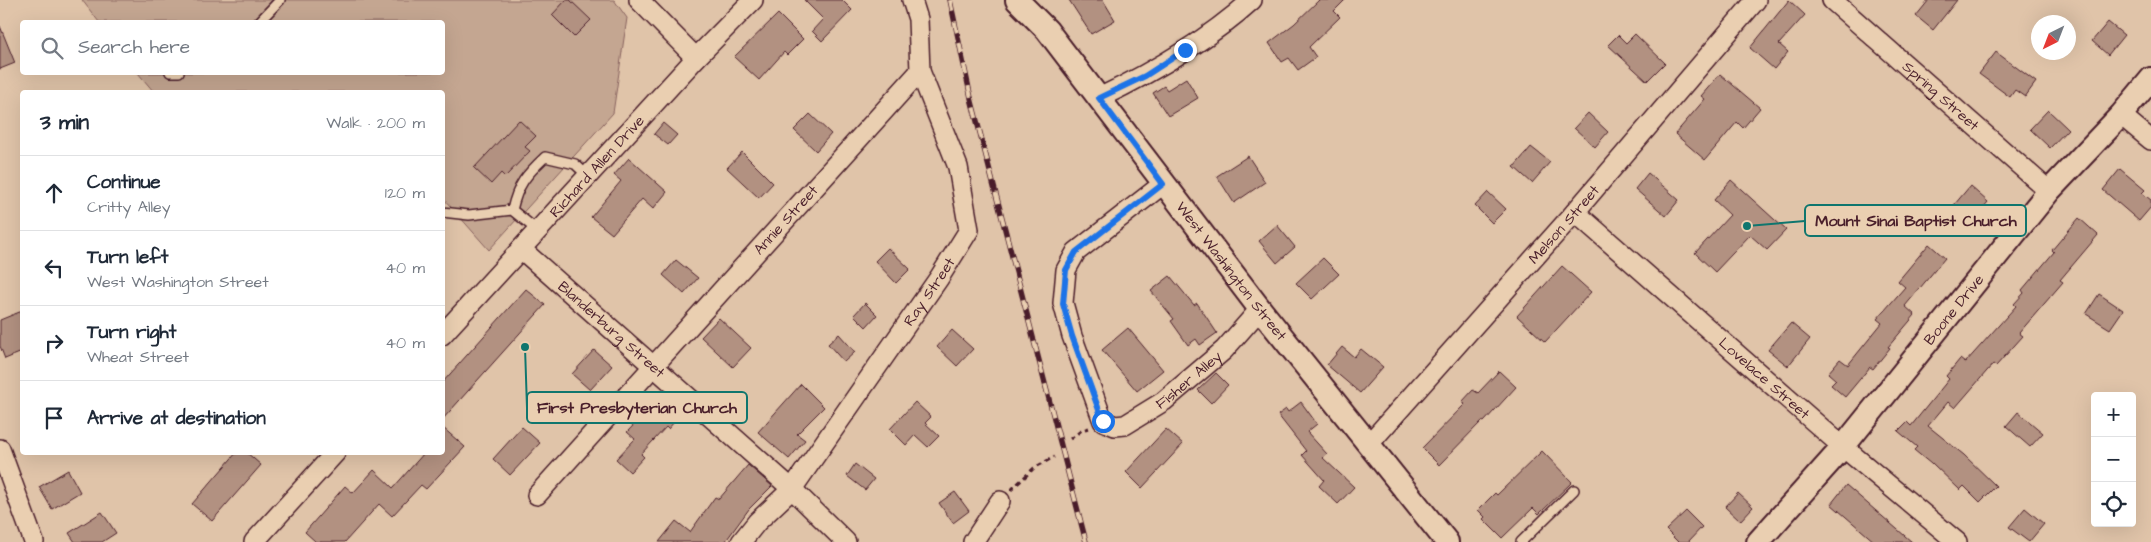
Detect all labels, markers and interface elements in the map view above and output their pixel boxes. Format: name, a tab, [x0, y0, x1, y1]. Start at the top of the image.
north arrow	[2031, 15, 2076, 60]
search box	[20, 20, 445, 75]
icon: search	[38, 34, 66, 62]
text: Search here	[78, 34, 190, 61]
route end	[1174, 39, 1197, 62]
street label: Spring Street	[1898, 56, 1984, 135]
text: 3 min	[40, 108, 89, 137]
street label: Richard Allen Drive	[545, 111, 649, 222]
text: Walk · 200 m	[326, 112, 425, 134]
text: Continue	[87, 169, 161, 196]
icon: ahead	[40, 179, 68, 207]
street label: Annie Street	[749, 180, 823, 259]
street label: Melson Street	[1523, 180, 1604, 268]
text: 120 m	[385, 182, 425, 204]
text: Critty Alley	[87, 196, 170, 218]
street label: West Washington Street	[1171, 197, 1292, 345]
callout: Mount Sinai Baptist Church	[1805, 205, 2026, 236]
text: Mount Sinai Baptist Church	[1815, 210, 2018, 232]
text: Turn left	[87, 244, 168, 271]
street label: Ray Street	[898, 253, 960, 330]
icon: left	[40, 254, 68, 282]
text: 40 m	[385, 257, 425, 279]
street label: Boone Drive	[1919, 270, 1989, 349]
text: West Washington Street	[87, 271, 269, 293]
street label: Blanderburg Street	[553, 276, 670, 382]
text: Turn right	[87, 319, 176, 346]
icon: right	[40, 329, 68, 357]
text: 40 m	[385, 332, 425, 354]
street label: Lovelace Street	[1714, 332, 1815, 424]
text: Wheat Street	[87, 346, 189, 368]
street label: Fisher Alley	[1152, 346, 1227, 414]
callout: First Presbyterian Church	[527, 392, 747, 423]
map controls	[2091, 392, 2136, 527]
button: +	[2091, 392, 2136, 437]
text: First Presbyterian Church	[537, 397, 738, 420]
icon: arrive	[40, 404, 68, 432]
text: Arrive at destination	[87, 405, 266, 432]
route start	[1092, 410, 1115, 433]
button: −	[2091, 437, 2136, 482]
button: locate	[2091, 482, 2136, 527]

